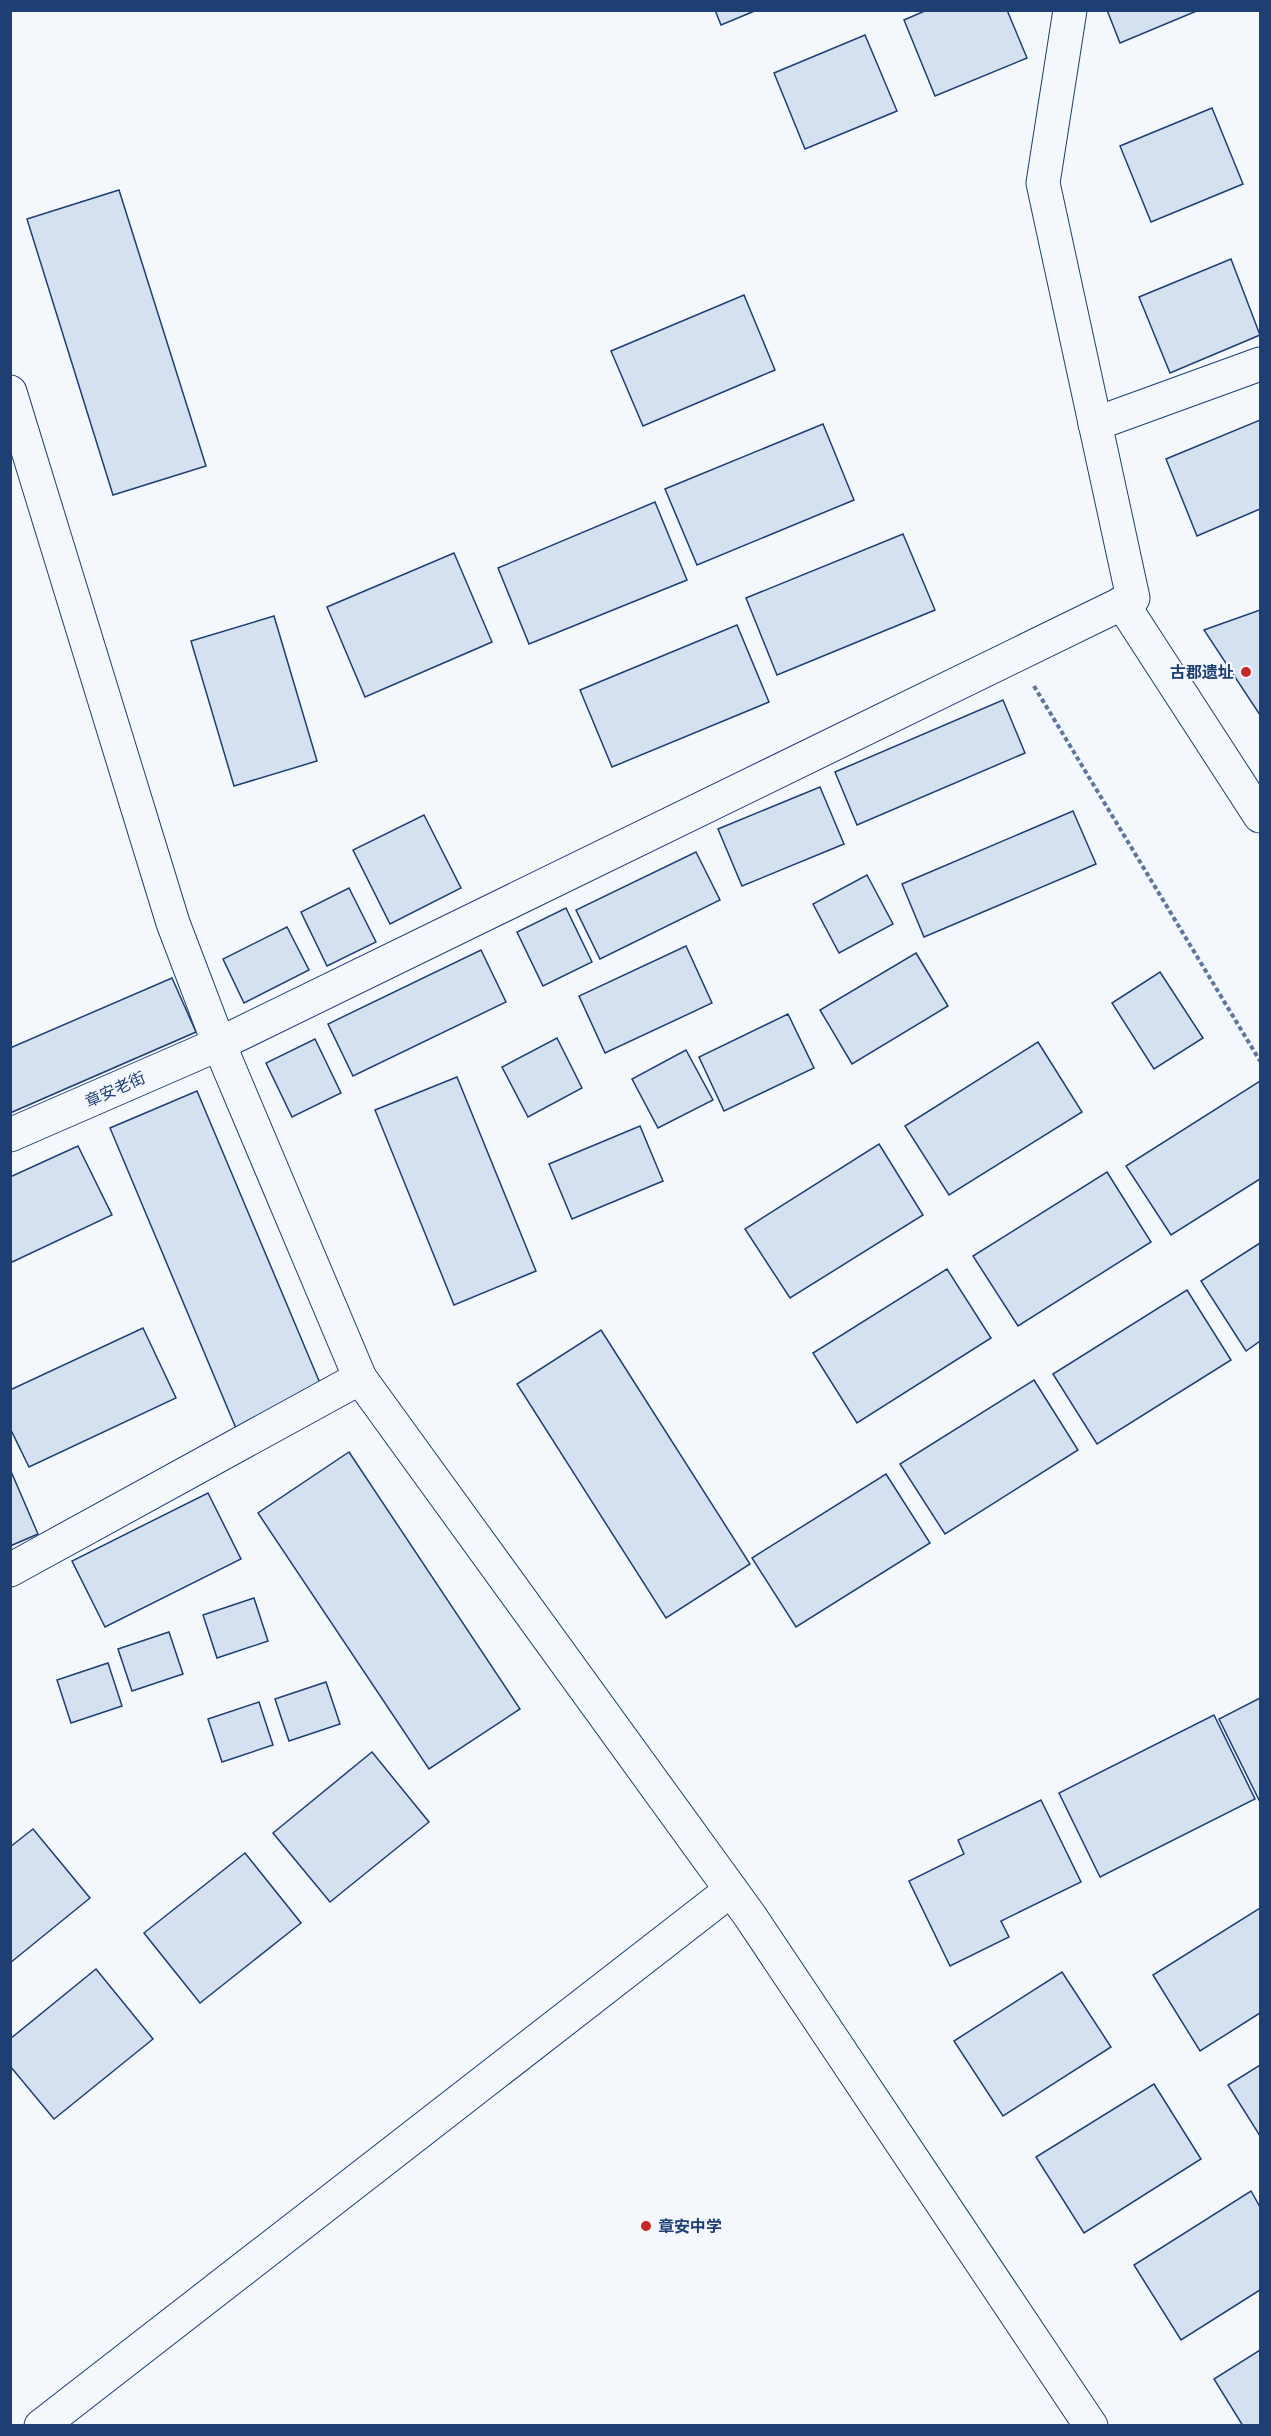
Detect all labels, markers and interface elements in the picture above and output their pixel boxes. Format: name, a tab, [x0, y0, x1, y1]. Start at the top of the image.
place label: 古郡遗址	[1170, 663, 1234, 681]
marker: 古郡遗址	[1239, 665, 1253, 679]
street label: 章安老街	[82, 1068, 148, 1110]
place label: 章安中学	[658, 2217, 722, 2235]
marker: 章安中学	[639, 2219, 653, 2233]

